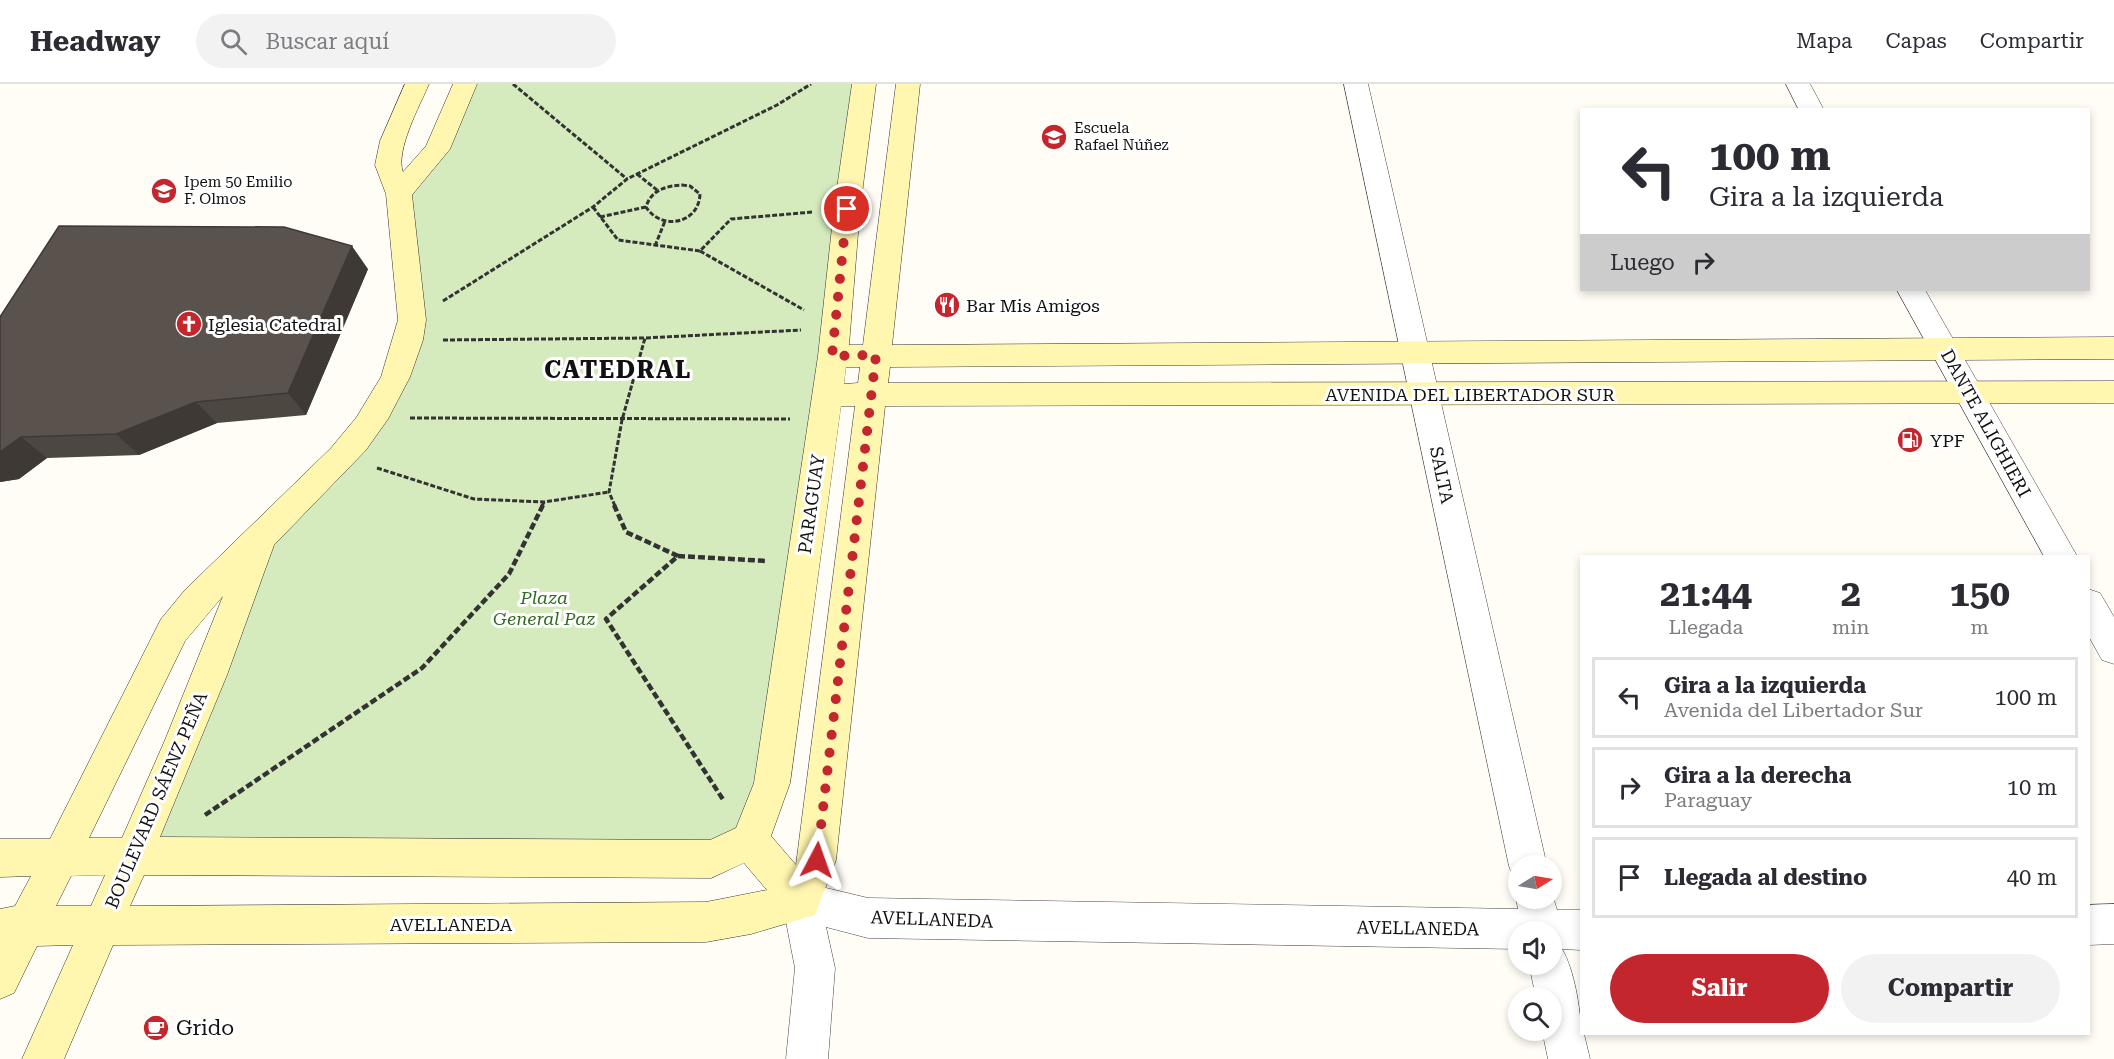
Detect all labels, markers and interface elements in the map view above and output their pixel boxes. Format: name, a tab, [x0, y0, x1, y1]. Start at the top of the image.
search box	[196, 14, 616, 68]
text: Headway	[30, 25, 160, 58]
icon: search	[217, 25, 250, 58]
text: Buscar aquí	[265, 29, 389, 54]
text: Mapa	[1796, 29, 1852, 53]
text: Capas	[1885, 29, 1947, 53]
text: Compartir	[1980, 29, 2084, 53]
place label: Escuela Rafael Núñez	[1074, 119, 1169, 154]
school or university icon: Escuela Rafael Núñez	[1039, 122, 1069, 152]
text: 100 m	[1709, 131, 1831, 180]
icon: left	[1610, 132, 1688, 210]
place label: Ipem 50 Emilio F. Olmos	[184, 173, 292, 208]
school or university icon: Ipem 50 Emilio F. Olmos	[149, 176, 179, 206]
text: Gira a la izquierda	[1709, 181, 1944, 213]
pin	[821, 183, 872, 234]
icon: arrive	[830, 192, 863, 225]
icon: right	[1687, 246, 1720, 279]
text: Luego	[1610, 250, 1675, 275]
restaurant icon: Bar Mis Amigos	[932, 290, 962, 320]
place label: Bar Mis Amigos	[966, 295, 1100, 316]
church icon: Iglesia Catedral	[174, 309, 204, 339]
place label: Iglesia Catedral	[208, 314, 343, 335]
street label: DANTE ALIGHIERI	[1937, 345, 2035, 501]
district label: CATEDRAL	[544, 356, 692, 384]
street label: AVENIDA DEL LIBERTADOR SUR	[1325, 384, 1615, 405]
fuel station icon: YPF	[1895, 425, 1925, 455]
place label: YPF	[1930, 430, 1965, 451]
street label: SALTA	[1426, 445, 1458, 506]
street label: PARAGUAY	[794, 452, 828, 555]
text: 21:44	[1660, 573, 1752, 615]
text: 2	[1841, 573, 1861, 615]
text: 150	[1950, 573, 2010, 615]
park label: Plaza General Paz	[493, 587, 595, 629]
text: Llegada	[1669, 615, 1743, 639]
text: min	[1832, 615, 1869, 639]
text: m	[1971, 615, 1989, 639]
text: Gira a la izquierda	[1664, 673, 1866, 698]
icon: left	[1613, 681, 1646, 714]
text: 100 m	[1994, 685, 2057, 710]
street label: BOULEVARD SÁENZ PEÑA	[101, 688, 211, 912]
text: Avenida del Libertador Sur	[1664, 698, 1923, 722]
text: Gira a la derecha	[1664, 763, 1851, 788]
icon: right	[1613, 771, 1646, 804]
text: 10 m	[2007, 775, 2057, 800]
text: Paraguay	[1664, 788, 1752, 812]
position arrow	[785, 828, 849, 892]
north arrow	[1508, 855, 1562, 909]
map controls	[1508, 855, 1562, 1041]
icon: arrive	[1613, 861, 1646, 894]
text: Llegada al destino	[1664, 865, 1867, 890]
text: 40 m	[2007, 865, 2057, 890]
street label: AVELLANEDA	[870, 906, 994, 932]
street label: AVELLANEDA	[390, 914, 513, 935]
street label: AVELLANEDA	[1356, 916, 1480, 940]
button: sound	[1508, 921, 1562, 975]
button: Salir	[1610, 954, 1829, 1023]
button: Compartir	[1841, 954, 2060, 1023]
button: search	[1508, 987, 1562, 1041]
cafe icon: Grido	[141, 1013, 171, 1043]
place label: Grido	[176, 1016, 234, 1040]

